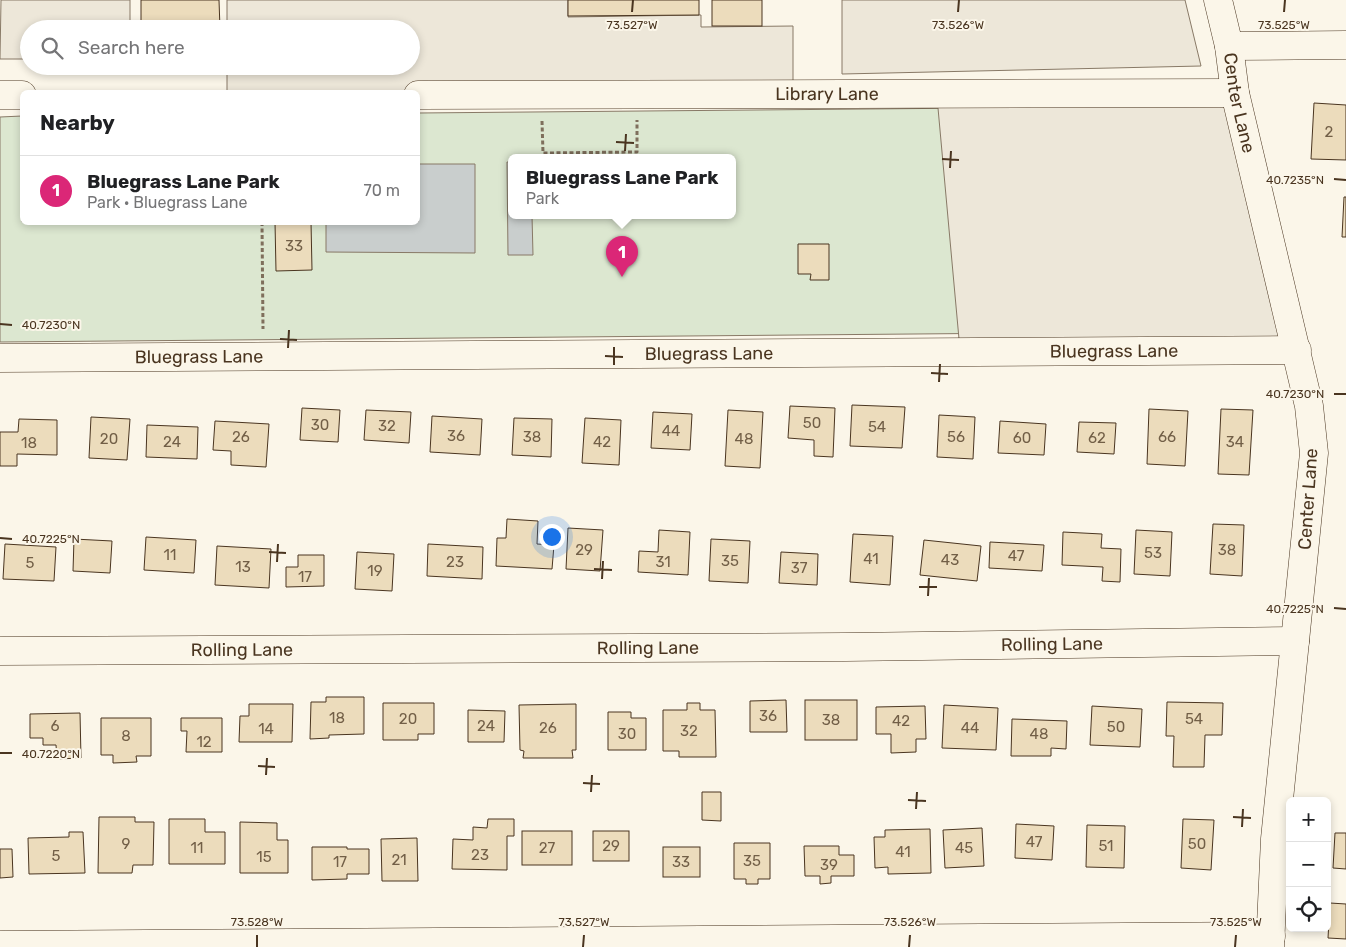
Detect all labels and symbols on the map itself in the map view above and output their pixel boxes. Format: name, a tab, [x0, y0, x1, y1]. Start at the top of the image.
text: 73.527°W	[607, 18, 658, 32]
text: 73.526°W	[932, 18, 984, 32]
text: 73.525°W	[1258, 18, 1310, 32]
street label: Center Lane	[1219, 51, 1260, 155]
street label: Library Lane	[775, 83, 879, 105]
house number: 2	[1325, 123, 1334, 141]
text: 40.7235°N	[1266, 173, 1324, 187]
pin: 1	[606, 236, 638, 277]
house number: 33	[285, 237, 303, 255]
text: 40.7230°N	[22, 318, 80, 332]
street label: Bluegrass Lane	[1050, 340, 1178, 363]
street label: Bluegrass Lane	[645, 342, 773, 365]
street label: Bluegrass Lane	[135, 345, 263, 368]
text: 40.7230°N	[1266, 387, 1324, 401]
house number: 50	[803, 414, 821, 432]
house number: 30	[311, 416, 329, 434]
house number: 32	[378, 417, 396, 435]
house number: 54	[868, 418, 886, 436]
house number: 44	[662, 422, 680, 440]
house number: 36	[447, 427, 465, 445]
house number: 26	[232, 428, 250, 446]
house number: 38	[523, 428, 541, 446]
house number: 56	[947, 428, 965, 446]
house number: 66	[1158, 428, 1176, 446]
house number: 60	[1013, 429, 1031, 447]
house number: 62	[1088, 429, 1106, 447]
house number: 20	[100, 430, 118, 448]
house number: 48	[735, 430, 753, 448]
house number: 24	[163, 433, 181, 451]
house number: 42	[593, 433, 611, 451]
house number: 34	[1226, 433, 1244, 451]
house number: 18	[21, 434, 37, 452]
street label: Center Lane	[1293, 447, 1323, 551]
your location	[539, 524, 565, 550]
text: 40.7225°N	[22, 532, 80, 546]
house number: 29	[575, 541, 593, 559]
house number: 38	[1218, 541, 1236, 559]
house number: 53	[1144, 544, 1162, 562]
house number: 11	[164, 546, 176, 564]
house number: 47	[1008, 547, 1025, 565]
house number: 41	[863, 550, 879, 568]
house number: 43	[941, 551, 959, 569]
house number: 35	[721, 552, 739, 570]
house number: 23	[446, 553, 464, 571]
house number: 31	[655, 553, 671, 571]
house number: 5	[26, 554, 35, 572]
house number: 13	[235, 558, 251, 576]
house number: 37	[791, 559, 808, 577]
house number: 19	[367, 562, 383, 580]
house number: 17	[298, 568, 312, 586]
text: 40.7225°N	[1266, 602, 1324, 616]
street label: Rolling Lane	[1001, 633, 1103, 656]
street label: Rolling Lane	[597, 637, 699, 659]
street label: Rolling Lane	[191, 639, 293, 661]
house number: 36	[759, 707, 777, 725]
house number: 18	[329, 709, 345, 727]
house number: 20	[399, 710, 417, 728]
house number: 54	[1185, 710, 1203, 728]
house number: 38	[822, 711, 840, 729]
house number: 42	[892, 712, 910, 730]
house number: 6	[50, 717, 60, 735]
house number: 24	[477, 717, 495, 735]
house number: 50	[1107, 718, 1125, 736]
house number: 26	[539, 719, 557, 737]
house number: 44	[961, 719, 979, 737]
house number: 14	[258, 720, 274, 738]
house number: 32	[680, 722, 698, 740]
house number: 30	[618, 725, 636, 743]
house number: 48	[1030, 725, 1048, 743]
house number: 8	[121, 727, 131, 745]
house number: 12	[196, 733, 212, 751]
text: 40.7220°N	[22, 747, 80, 761]
house number: 47	[1026, 833, 1043, 851]
house number: 9	[122, 835, 131, 853]
house number: 50	[1188, 835, 1206, 853]
house number: 29	[602, 837, 620, 855]
house number: 51	[1098, 837, 1114, 855]
house number: 11	[191, 839, 203, 857]
house number: 27	[539, 839, 556, 857]
house number: 45	[955, 839, 973, 857]
house number: 41	[895, 843, 911, 861]
house number: 23	[471, 846, 489, 864]
house number: 5	[52, 847, 61, 865]
house number: 15	[256, 848, 272, 866]
house number: 21	[391, 851, 407, 869]
house number: 35	[743, 852, 761, 870]
house number: 17	[333, 853, 347, 871]
house number: 33	[672, 853, 690, 871]
house number: 39	[820, 856, 838, 874]
text: 73.528°W	[231, 915, 284, 929]
text: 73.527°W	[559, 915, 610, 929]
text: 73.526°W	[884, 915, 936, 929]
text: 73.525°W	[1210, 915, 1262, 929]

